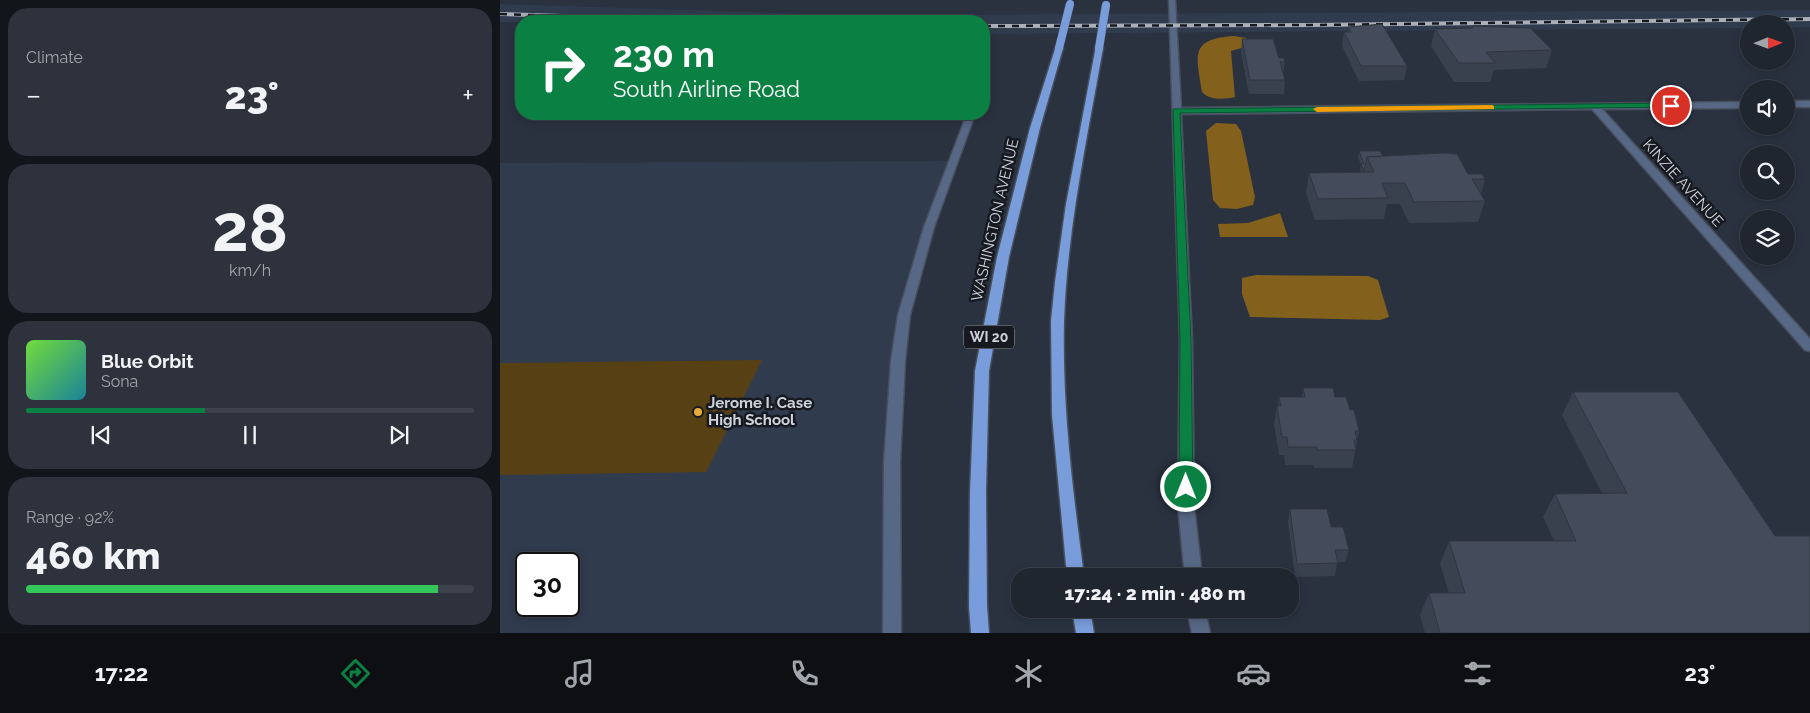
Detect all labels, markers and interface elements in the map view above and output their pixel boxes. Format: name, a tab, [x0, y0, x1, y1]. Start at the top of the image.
north arrow	[1740, 15, 1795, 70]
map controls	[1740, 15, 1795, 265]
text: 230 m	[613, 34, 715, 75]
icon: right	[530, 35, 595, 100]
text: Climate	[26, 48, 83, 67]
text: 23°	[225, 73, 279, 118]
text: South Airline Road	[613, 76, 800, 102]
text: −	[26, 79, 41, 112]
text: +	[462, 79, 474, 112]
button: sound	[1740, 80, 1795, 135]
pin	[1650, 85, 1692, 127]
icon: arrive	[1657, 92, 1685, 120]
street label: KINZIE AVENUE	[1639, 136, 1727, 230]
street label: WASHINGTON AVENUE	[968, 137, 1022, 303]
button: search	[1740, 145, 1795, 200]
text: 28	[212, 190, 288, 266]
button: layers	[1740, 210, 1795, 265]
text: km/h	[229, 261, 271, 280]
road number: WI 20	[964, 326, 1014, 348]
text: Blue Orbit	[101, 350, 193, 372]
text: Sona	[101, 372, 138, 391]
place label: Jerome I. Case High School	[708, 394, 812, 429]
marker: Jerome I. Case High School	[692, 406, 704, 418]
icon: previous	[87, 421, 115, 449]
icon: pause	[236, 421, 264, 449]
icon: next	[385, 421, 413, 449]
position arrow	[1159, 460, 1211, 512]
text: Range · 92%	[26, 508, 114, 527]
text: 460 km	[26, 533, 160, 578]
speed limit sign: 30	[515, 552, 580, 617]
text: 17:24 · 2 min · 480 m	[1064, 582, 1246, 604]
icon: directions	[338, 656, 373, 691]
icon: music	[562, 656, 597, 691]
icon: phone	[787, 656, 822, 691]
icon: climate	[1011, 656, 1046, 691]
icon: car	[1236, 656, 1271, 691]
icon: filters	[1460, 656, 1495, 691]
text: 17:22	[95, 660, 148, 686]
text: 23°	[1685, 660, 1715, 686]

